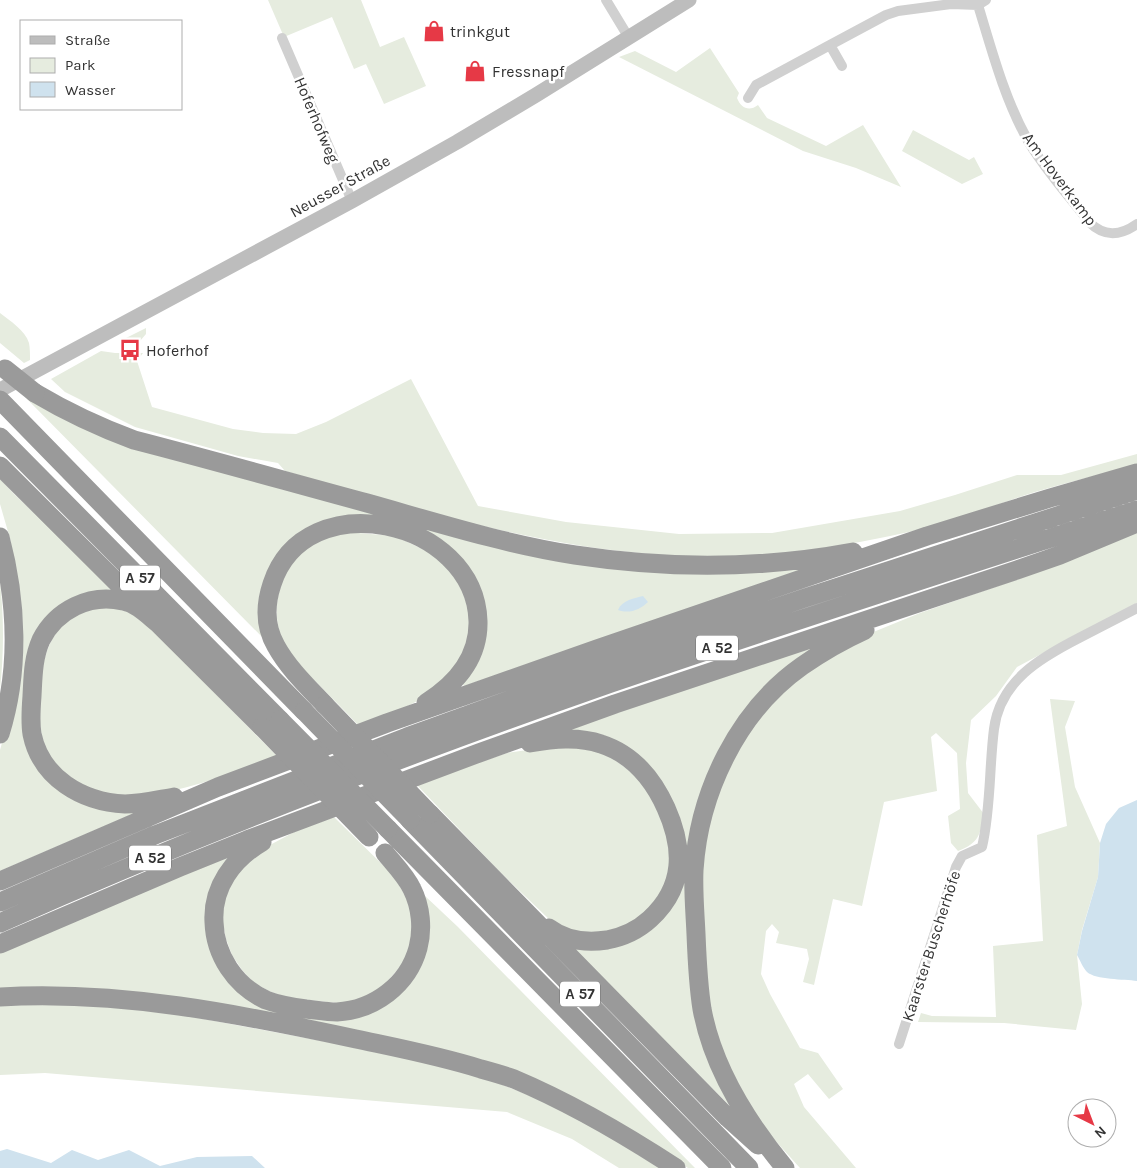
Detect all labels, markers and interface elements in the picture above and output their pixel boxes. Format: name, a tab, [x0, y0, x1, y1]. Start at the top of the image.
shop icon: trinkgut	[421, 18, 447, 44]
legend	[20, 20, 182, 110]
place label: trinkgut	[450, 22, 510, 41]
text: Straße	[65, 31, 110, 49]
text: Park	[65, 56, 95, 74]
shop icon: Fressnapf	[462, 58, 488, 84]
place label: Fressnapf	[492, 62, 565, 81]
street label: Hoferhofweg	[290, 74, 344, 166]
text: Wasser	[65, 81, 116, 99]
street label: Am Hoverkamp	[1019, 129, 1101, 229]
street label: Neusser Straße	[287, 151, 393, 221]
bus stop icon: Hoferhof	[117, 337, 143, 363]
place label: Hoferhof	[146, 341, 209, 360]
road number: A 57	[120, 566, 160, 590]
road number: A 52	[696, 636, 738, 660]
road number: A 52	[129, 846, 171, 870]
street label: Kaarster Buscherhöfe	[898, 868, 964, 1024]
road number: A 57	[560, 982, 600, 1006]
north arrow	[1067, 1098, 1117, 1148]
text: N	[1091, 1123, 1110, 1142]

